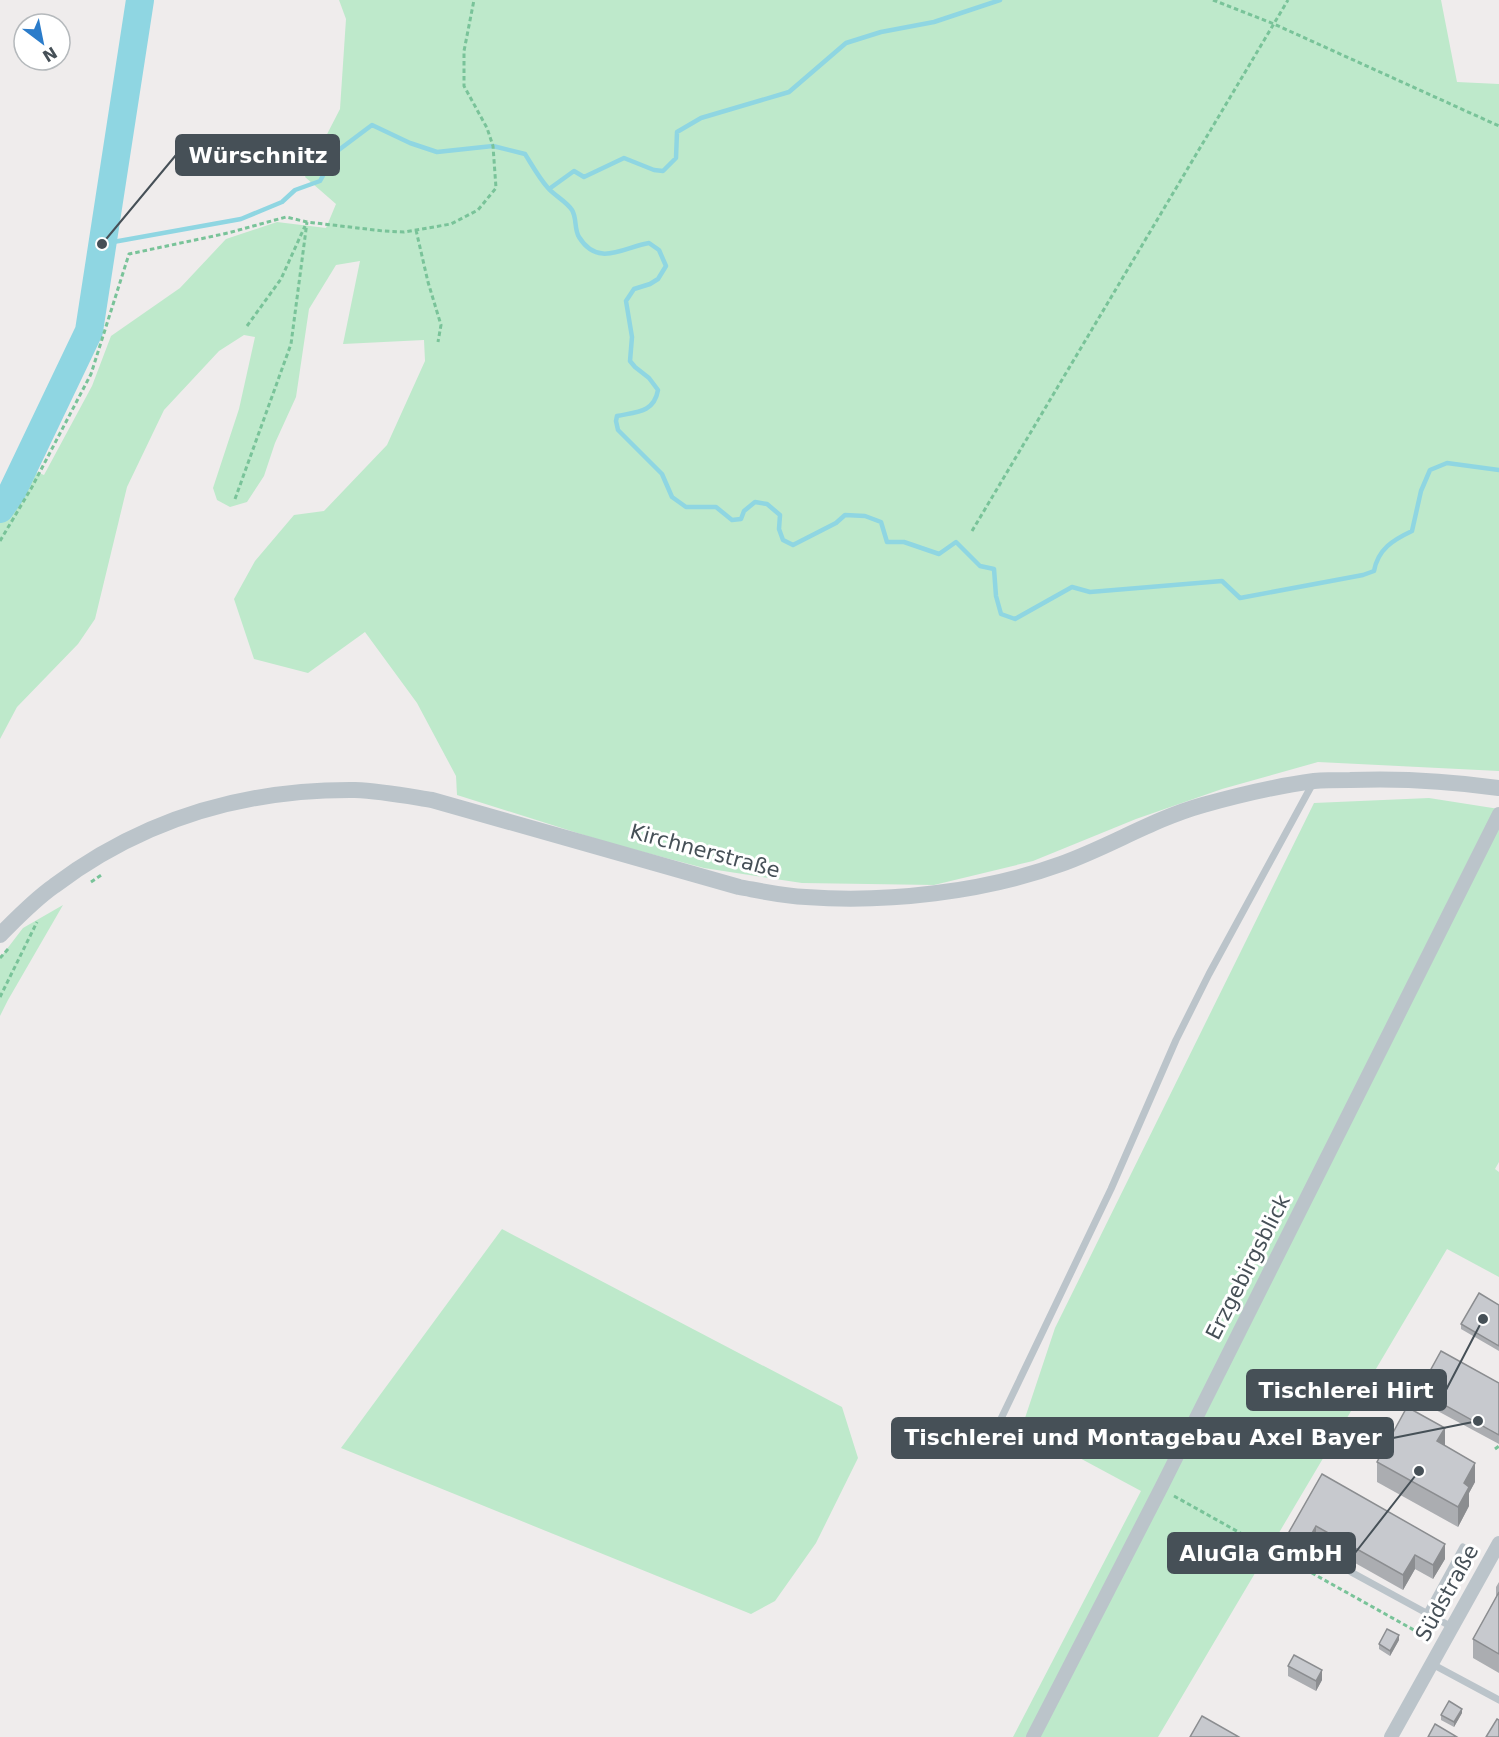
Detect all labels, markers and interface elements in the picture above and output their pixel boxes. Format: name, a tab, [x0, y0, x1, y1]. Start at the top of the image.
north arrow	[12, 12, 72, 72]
text: N	[39, 43, 60, 66]
callout: Würschnitz	[176, 135, 339, 175]
text: Würschnitz	[188, 143, 328, 168]
street label: Kirchnerstraße	[627, 819, 783, 883]
street label: Erzgebirgsblick	[1201, 1190, 1295, 1344]
callout: Tischlerei Hirt	[1247, 1370, 1446, 1410]
text: Tischlerei Hirt	[1258, 1378, 1434, 1403]
callout: Tischlerei und Montagebau Axel Bayer	[892, 1418, 1393, 1458]
text: Tischlerei und Montagebau Axel Bayer	[904, 1425, 1382, 1450]
callout: AluGla GmbH	[1168, 1533, 1355, 1573]
street label: Südstraße	[1411, 1540, 1483, 1646]
text: AluGla GmbH	[1179, 1541, 1343, 1566]

